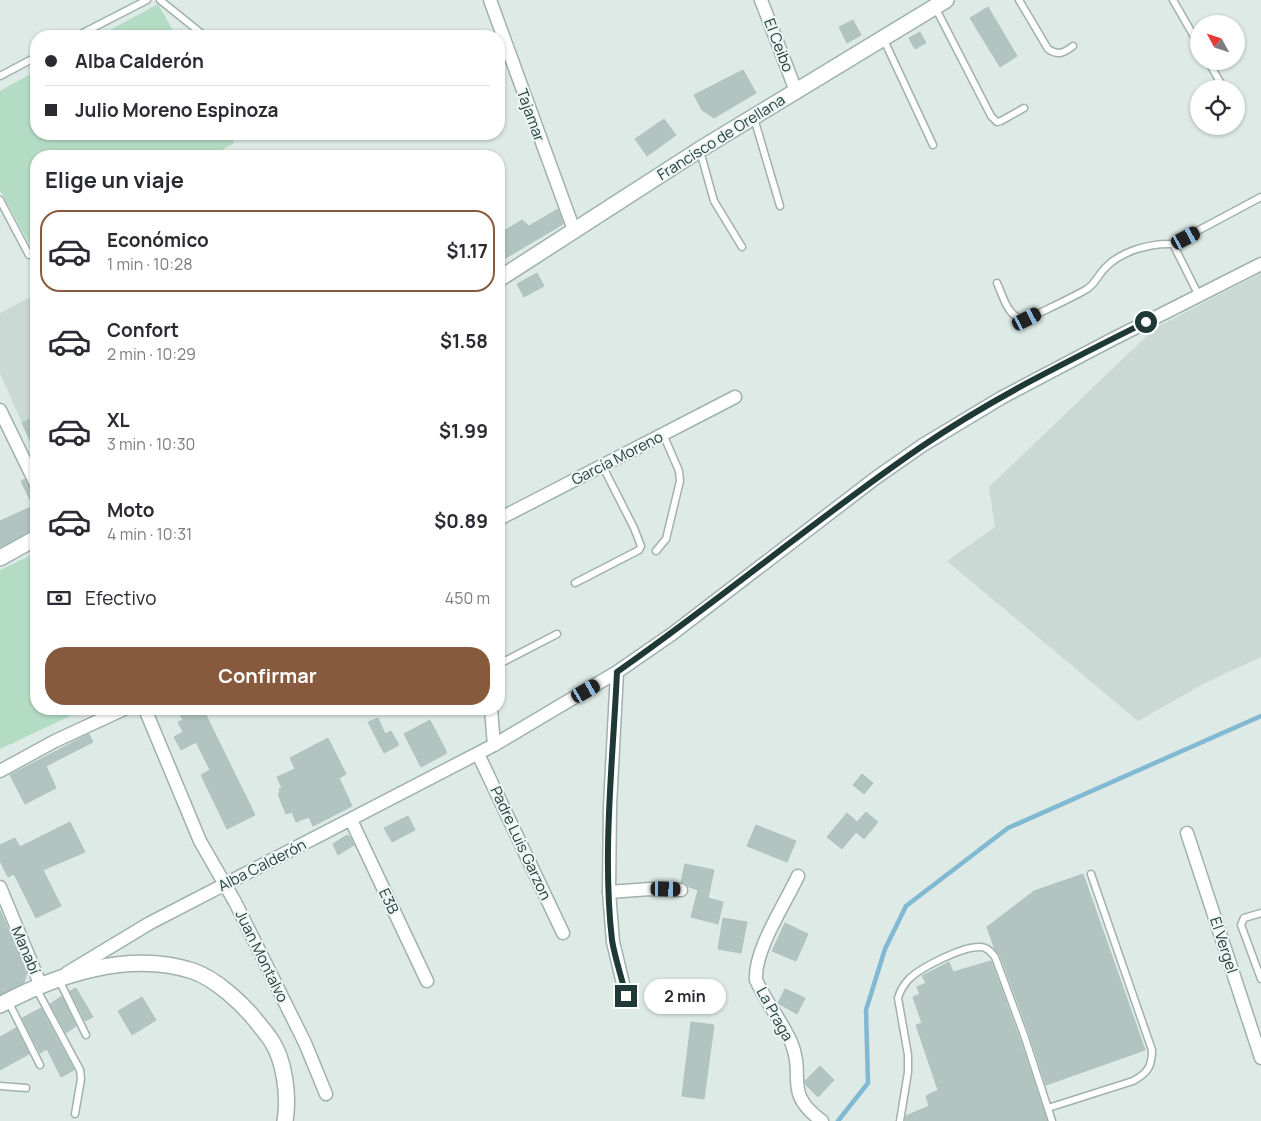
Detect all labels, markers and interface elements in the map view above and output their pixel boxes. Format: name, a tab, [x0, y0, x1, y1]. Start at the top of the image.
street label: El Ceibo	[759, 15, 799, 75]
north arrow	[1190, 15, 1245, 70]
map controls	[1190, 15, 1245, 135]
text: Alba Calderón	[75, 48, 204, 74]
button: locate	[1190, 80, 1245, 135]
street label: Tajamar	[512, 86, 550, 145]
street label: Francisco de Orellana	[653, 89, 789, 185]
text: Julio Moreno Espinoza	[75, 97, 278, 123]
text: Elige un viaje	[45, 165, 184, 195]
car	[1169, 224, 1202, 252]
text: Económico	[107, 227, 209, 253]
icon: car	[47, 229, 92, 274]
text: $1.17	[447, 238, 488, 264]
text: 1 min · 10:28	[107, 253, 192, 275]
car	[1010, 306, 1043, 332]
route start	[1135, 311, 1157, 333]
text: Confort	[107, 317, 179, 343]
icon: car	[47, 319, 92, 364]
text: $1.58	[440, 328, 488, 354]
text: 2 min · 10:29	[107, 343, 196, 365]
text: XL	[107, 407, 130, 433]
icon: car	[47, 409, 92, 454]
text: $1.99	[439, 418, 488, 444]
street label: García Moreno	[568, 426, 666, 490]
text: 3 min · 10:30	[107, 433, 195, 455]
text: Moto	[107, 497, 154, 523]
icon: car	[47, 499, 92, 544]
text: $0.89	[434, 508, 488, 534]
text: 4 min · 10:31	[107, 523, 192, 545]
icon: cash	[45, 584, 73, 612]
text: Efectivo	[85, 585, 156, 611]
text: 450 m	[445, 587, 490, 609]
button: Confirmar	[45, 647, 490, 705]
car	[569, 677, 602, 705]
street label: Padre Luis Garzon	[485, 783, 557, 903]
street label: Alba Calderón	[214, 834, 310, 896]
car	[650, 881, 681, 897]
street label: E3B	[374, 885, 404, 917]
street label: Juan Montalvo	[231, 906, 294, 1006]
street label: El Vergel	[1205, 914, 1243, 976]
street label: Manabí	[6, 923, 46, 978]
callout: 2 min	[644, 978, 726, 1014]
street label: La Praga	[752, 983, 798, 1045]
route end	[615, 985, 637, 1007]
text: 2 min	[664, 985, 706, 1007]

